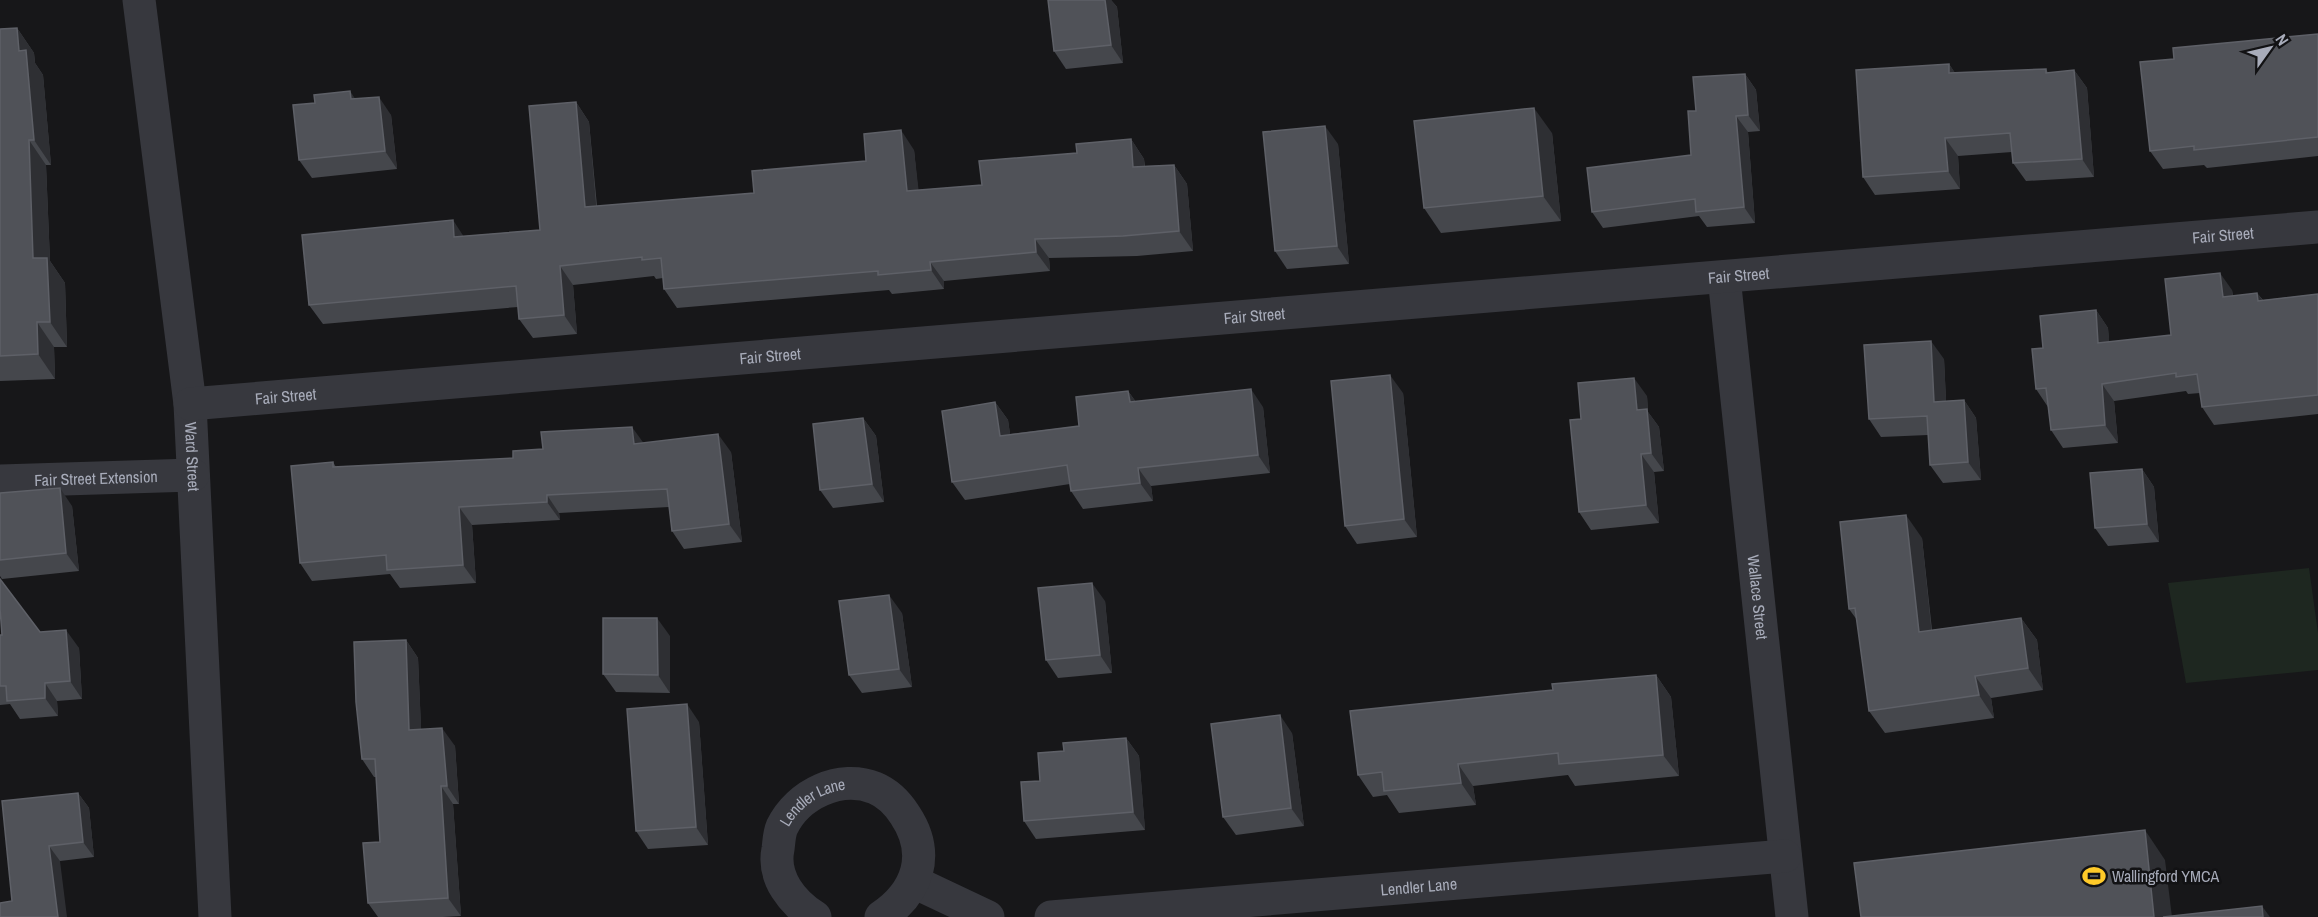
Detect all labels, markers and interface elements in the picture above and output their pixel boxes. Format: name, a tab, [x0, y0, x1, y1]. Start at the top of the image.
north arrow	[2240, 18, 2300, 78]
text: N	[2271, 30, 2294, 50]
street label: Fair Street	[2191, 221, 2255, 248]
street label: Fair Street	[1707, 262, 1771, 289]
street label: Fair Street	[1223, 302, 1286, 329]
street label: Fair Street	[738, 342, 802, 369]
street label: Fair Street	[254, 383, 318, 410]
street label: Ward Street	[180, 421, 205, 492]
street label: Fair Street Extension	[34, 465, 158, 491]
street label: Wallace Street	[1743, 554, 1773, 641]
street label: Lendler Lane	[774, 773, 846, 830]
sports icon: Wallingford YMCA	[2081, 863, 2107, 889]
place label: Wallingford YMCA	[2112, 865, 2219, 887]
street label: Lendler Lane	[1380, 872, 1458, 901]

